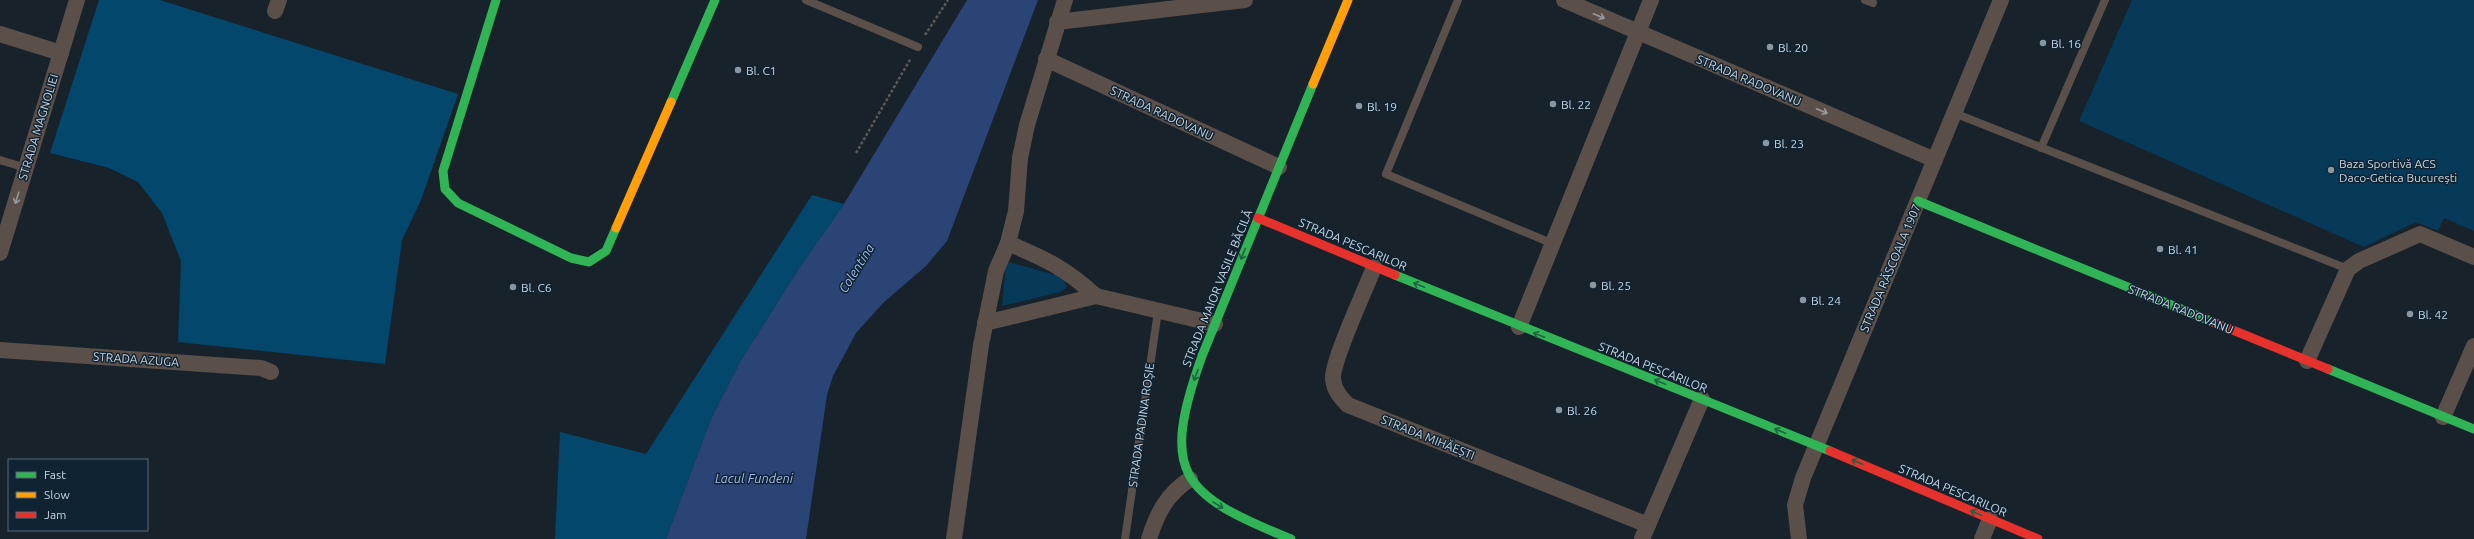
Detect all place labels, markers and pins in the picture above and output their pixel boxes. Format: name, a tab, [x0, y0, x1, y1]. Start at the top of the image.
place label: Bl. 16	[2051, 37, 2081, 50]
marker: Bl. 16	[2038, 38, 2048, 48]
place label: Bl. 20	[1778, 41, 1808, 54]
marker: Bl. 20	[1765, 42, 1775, 52]
place label: Bl. C1	[746, 64, 777, 77]
marker: Bl. C1	[733, 65, 743, 75]
place label: Bl. 22	[1561, 98, 1591, 111]
marker: Bl. 22	[1548, 99, 1558, 109]
place label: Bl. 19	[1367, 100, 1397, 113]
marker: Bl. 19	[1354, 101, 1364, 111]
place label: Bl. 23	[1774, 137, 1804, 150]
marker: Bl. 23	[1761, 138, 1771, 148]
place label: Baza Sportivă ACS Daco-Getica București	[2339, 157, 2457, 184]
marker: Baza Sportivă ACS Daco-Getica București	[2326, 165, 2336, 175]
place label: Bl. 41	[2168, 243, 2198, 256]
marker: Bl. 41	[2155, 244, 2165, 254]
place label: Bl. 25	[1601, 279, 1631, 292]
marker: Bl. 25	[1588, 280, 1598, 290]
place label: Bl. C6	[521, 281, 552, 294]
marker: Bl. C6	[508, 282, 518, 292]
place label: Bl. 24	[1811, 294, 1841, 307]
marker: Bl. 24	[1798, 295, 1808, 305]
place label: Bl. 42	[2418, 308, 2448, 321]
marker: Bl. 42	[2405, 309, 2415, 319]
place label: Bl. 26	[1567, 404, 1597, 417]
marker: Bl. 26	[1554, 405, 1564, 415]

